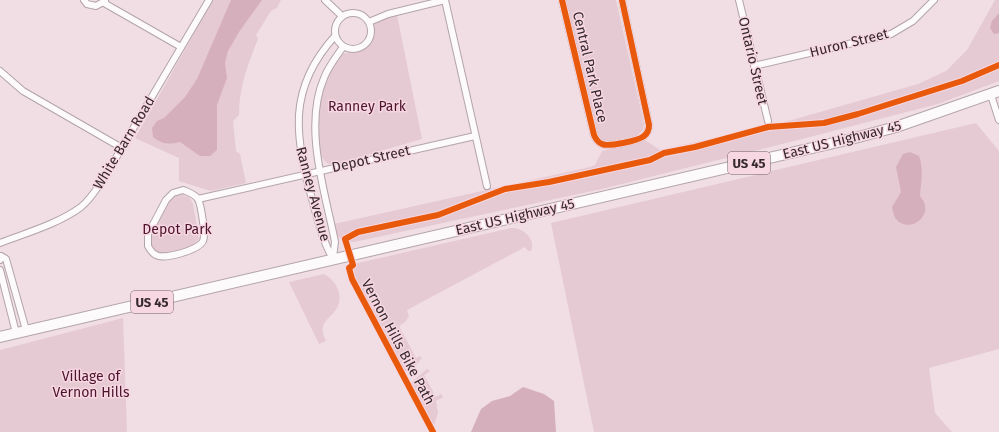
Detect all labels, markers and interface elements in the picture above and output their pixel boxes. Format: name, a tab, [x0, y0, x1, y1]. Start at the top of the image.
street label: Central Park Place	[569, 10, 611, 124]
street label: Ontario Street	[735, 15, 772, 108]
street label: Huron Street	[808, 25, 891, 61]
street label: White Barn Road	[90, 93, 158, 193]
park label: Ranney Park	[328, 98, 407, 115]
street label: East US Highway 45	[781, 117, 903, 163]
street label: Depot Street	[330, 142, 413, 176]
street label: Ranney Avenue	[292, 145, 334, 243]
road number: US 45	[728, 152, 770, 174]
street label: East US Highway 45	[454, 195, 576, 239]
park label: Depot Park	[142, 221, 213, 238]
street label: Vernon Hills Bike Path	[358, 276, 438, 408]
road number: US 45	[131, 291, 173, 313]
park label: Village of Vernon Hills	[53, 368, 130, 401]

